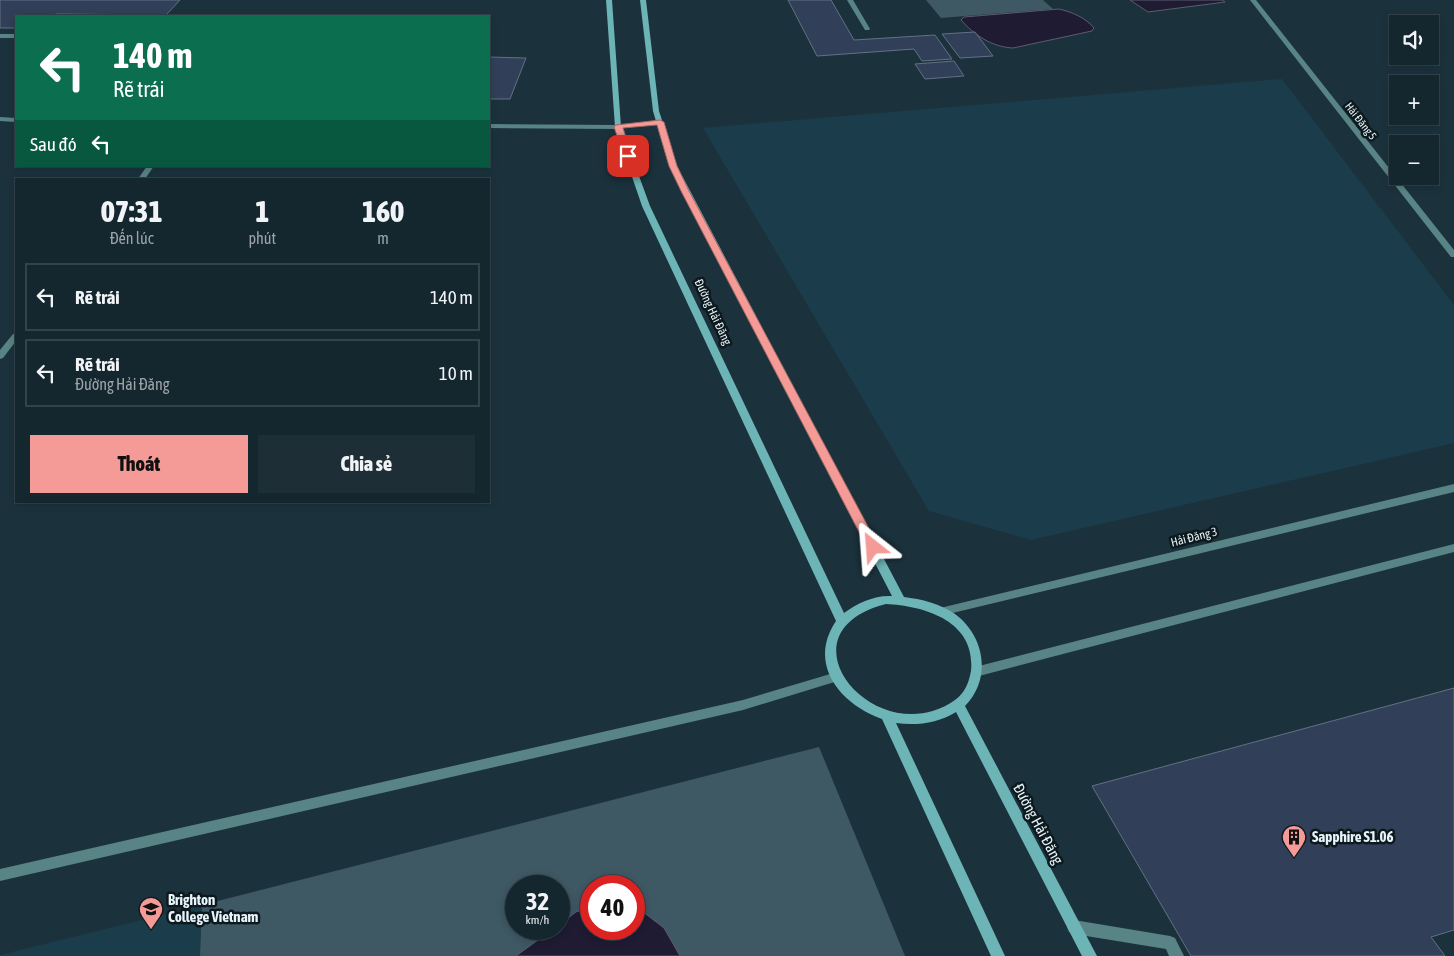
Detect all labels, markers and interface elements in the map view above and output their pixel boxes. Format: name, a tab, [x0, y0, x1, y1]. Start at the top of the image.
map controls	[1389, 15, 1439, 185]
button: sound	[1389, 15, 1439, 65]
icon: left	[30, 35, 95, 100]
text: 140 m	[113, 35, 192, 75]
button: +	[1389, 75, 1439, 125]
text: Rẽ trái	[113, 76, 165, 102]
street label: Hải Đăng 5	[1343, 100, 1379, 142]
icon: left	[87, 130, 115, 158]
text: Sau đó	[30, 133, 77, 155]
pin	[607, 135, 649, 177]
button: −	[1389, 135, 1439, 185]
icon: arrive	[614, 142, 642, 170]
text: 07:31	[101, 194, 163, 228]
text: 1	[255, 194, 269, 228]
text: 160	[362, 194, 404, 228]
text: Đến lúc	[110, 229, 154, 247]
text: phút	[248, 229, 276, 247]
text: m	[377, 229, 389, 247]
street label: Đường Hải Đăng	[692, 277, 735, 348]
icon: left	[32, 283, 60, 311]
text: Rẽ trái	[75, 286, 120, 308]
text: 140 m	[430, 286, 473, 308]
text: Rẽ trái	[75, 353, 120, 375]
icon: left	[32, 359, 60, 387]
text: 10 m	[439, 362, 473, 384]
text: Đường Hải Đăng	[75, 375, 170, 393]
button: Thoát	[30, 435, 248, 493]
button: Chia sẻ	[258, 435, 475, 493]
position arrow	[846, 520, 898, 572]
street label: Hải Đăng 3	[1169, 524, 1219, 550]
street label: Đường Hải Đăng	[1010, 781, 1067, 867]
building icon: Sapphire S1.06	[1281, 824, 1307, 858]
place label: Sapphire S1.06	[1312, 828, 1394, 845]
speed limit sign: 40	[580, 875, 645, 940]
text: 32	[526, 887, 549, 915]
place label: Brighton College Vietnam	[168, 891, 259, 925]
school or university icon: Brighton College Vietnam	[138, 896, 164, 930]
text: km/h	[526, 913, 549, 927]

